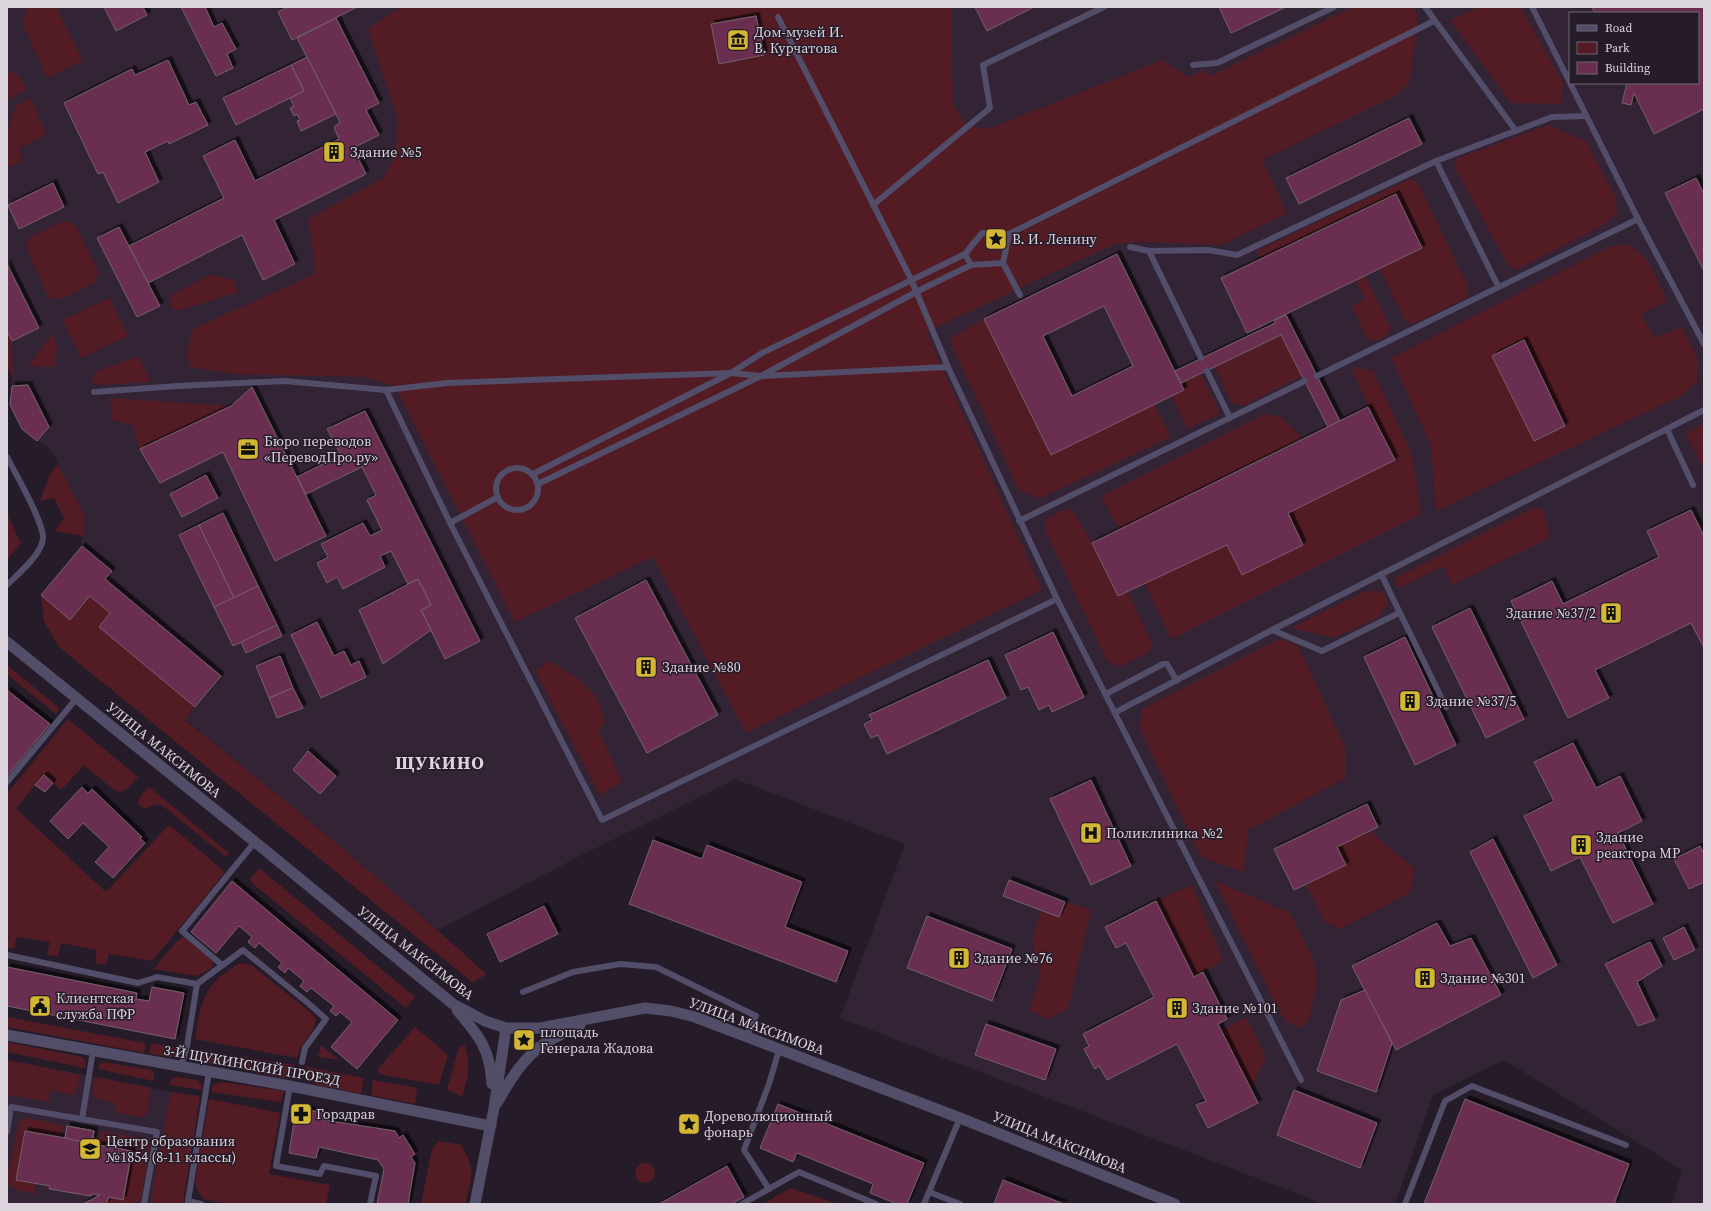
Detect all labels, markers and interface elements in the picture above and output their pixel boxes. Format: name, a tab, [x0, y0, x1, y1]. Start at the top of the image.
legend	[1569, 12, 1699, 84]
text: Road	[1605, 20, 1632, 36]
place label: Дом-музей И. В. Курчатова	[754, 22, 844, 58]
museum icon: Дом-музей И. В. Курчатова	[725, 27, 751, 53]
text: Park	[1605, 40, 1630, 56]
text: Building	[1605, 60, 1650, 76]
building icon: Здание №5	[321, 139, 347, 165]
place label: Здание №5	[350, 142, 422, 162]
place icon: В. И. Ленину	[983, 226, 1009, 252]
place label: В. И. Ленину	[1012, 229, 1098, 249]
place label: Бюро переводов «ПереводПро.ру»	[264, 431, 378, 467]
office icon: Бюро переводов «ПереводПро.ру»	[235, 436, 261, 462]
building icon: Здание №37/2	[1598, 600, 1624, 626]
place label: Здание №37/2	[1506, 603, 1596, 623]
building icon: Здание №80	[633, 654, 659, 680]
place label: Здание №80	[662, 657, 741, 677]
building icon: Здание №37/5	[1397, 688, 1423, 714]
place label: Здание №37/5	[1426, 691, 1516, 711]
street label: УЛИЦА МАКСИМОВА	[102, 697, 226, 803]
district label: ЩУКИНО	[395, 750, 485, 775]
hospital icon: Поликлиника №2	[1078, 820, 1104, 846]
place label: Поликлиника №2	[1106, 823, 1223, 843]
place label: Здание реактора МР	[1596, 827, 1680, 863]
building icon: Здание реактора МР	[1568, 832, 1594, 858]
street label: УЛИЦА МАКСИМОВА	[354, 901, 479, 1005]
building icon: Здание №76	[946, 945, 972, 971]
place label: Здание №76	[974, 948, 1053, 968]
building icon: Здание №301	[1412, 965, 1438, 991]
place label: Здание №301	[1440, 968, 1526, 988]
place label: Клиентская служба ПФР	[56, 988, 135, 1024]
street label: УЛИЦА МАКСИМОВА	[687, 992, 828, 1060]
public building icon: Клиентская служба ПФР	[27, 993, 53, 1019]
building icon: Здание №101	[1164, 995, 1190, 1021]
place label: Здание №101	[1192, 998, 1278, 1018]
place label: площадь Генерала Жадова	[540, 1022, 654, 1058]
place icon: площадь Генерала Жадова	[511, 1027, 537, 1053]
street label: 3-Й ЩУКИНСКИЙ ПРОЕЗД	[162, 1040, 342, 1090]
pharmacy icon: Горздрав	[288, 1101, 314, 1127]
place label: Горздрав	[316, 1104, 375, 1124]
place label: Дореволюционный фонарь	[704, 1106, 833, 1142]
street label: УЛИЦА МАКСИМОВА	[990, 1106, 1130, 1178]
place icon: Дореволюционный фонарь	[676, 1111, 702, 1137]
place label: Центр образования №1854 (8-11 классы)	[106, 1131, 236, 1167]
school or university icon: Центр образования №1854 (8-11 классы)	[77, 1136, 103, 1162]

